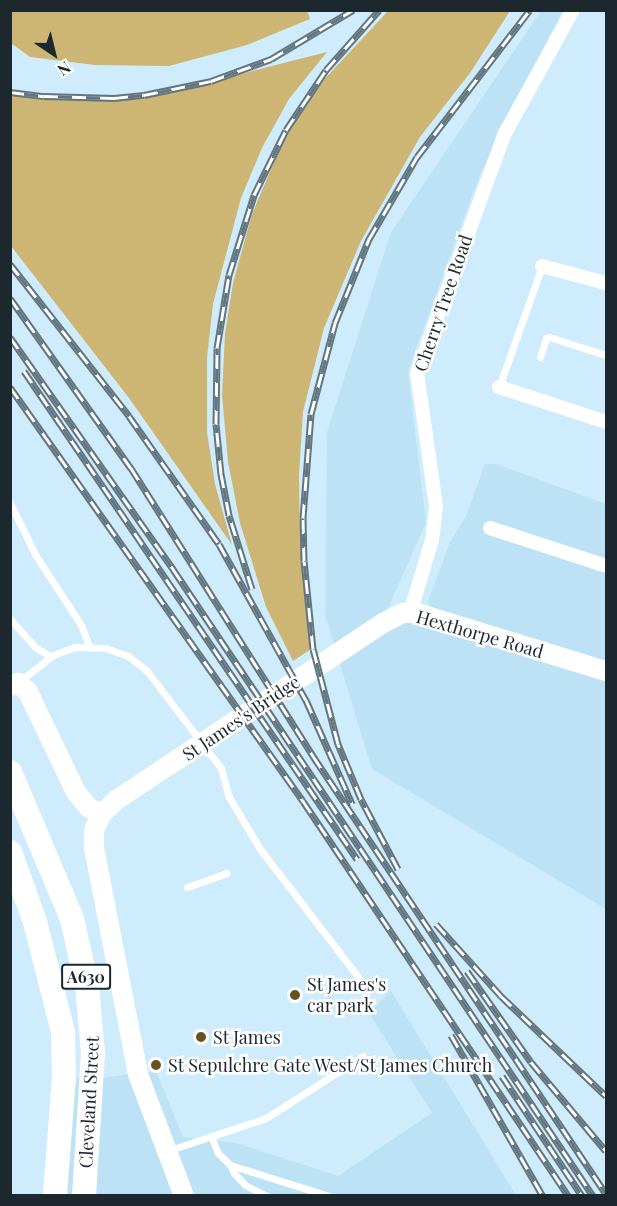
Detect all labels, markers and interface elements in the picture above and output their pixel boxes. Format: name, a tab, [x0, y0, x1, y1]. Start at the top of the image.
north arrow	[24, 24, 84, 84]
text: N	[54, 57, 75, 81]
street label: Cherry Tree Road	[409, 231, 477, 375]
street label: Hexthorpe Road	[414, 606, 546, 662]
street label: St James's Bridge	[178, 671, 304, 765]
road number: A630	[60, 964, 112, 990]
place label: St James's car park	[307, 974, 387, 1016]
marker: St James's car park	[288, 988, 302, 1002]
place label: St James	[213, 1026, 281, 1048]
marker: St James	[194, 1030, 208, 1044]
street label: Cleveland Street	[75, 1035, 103, 1169]
place label: St Sepulchre Gate West/St James Church	[168, 1054, 494, 1076]
marker: St Sepulchre Gate West/St James Church	[149, 1058, 163, 1072]

